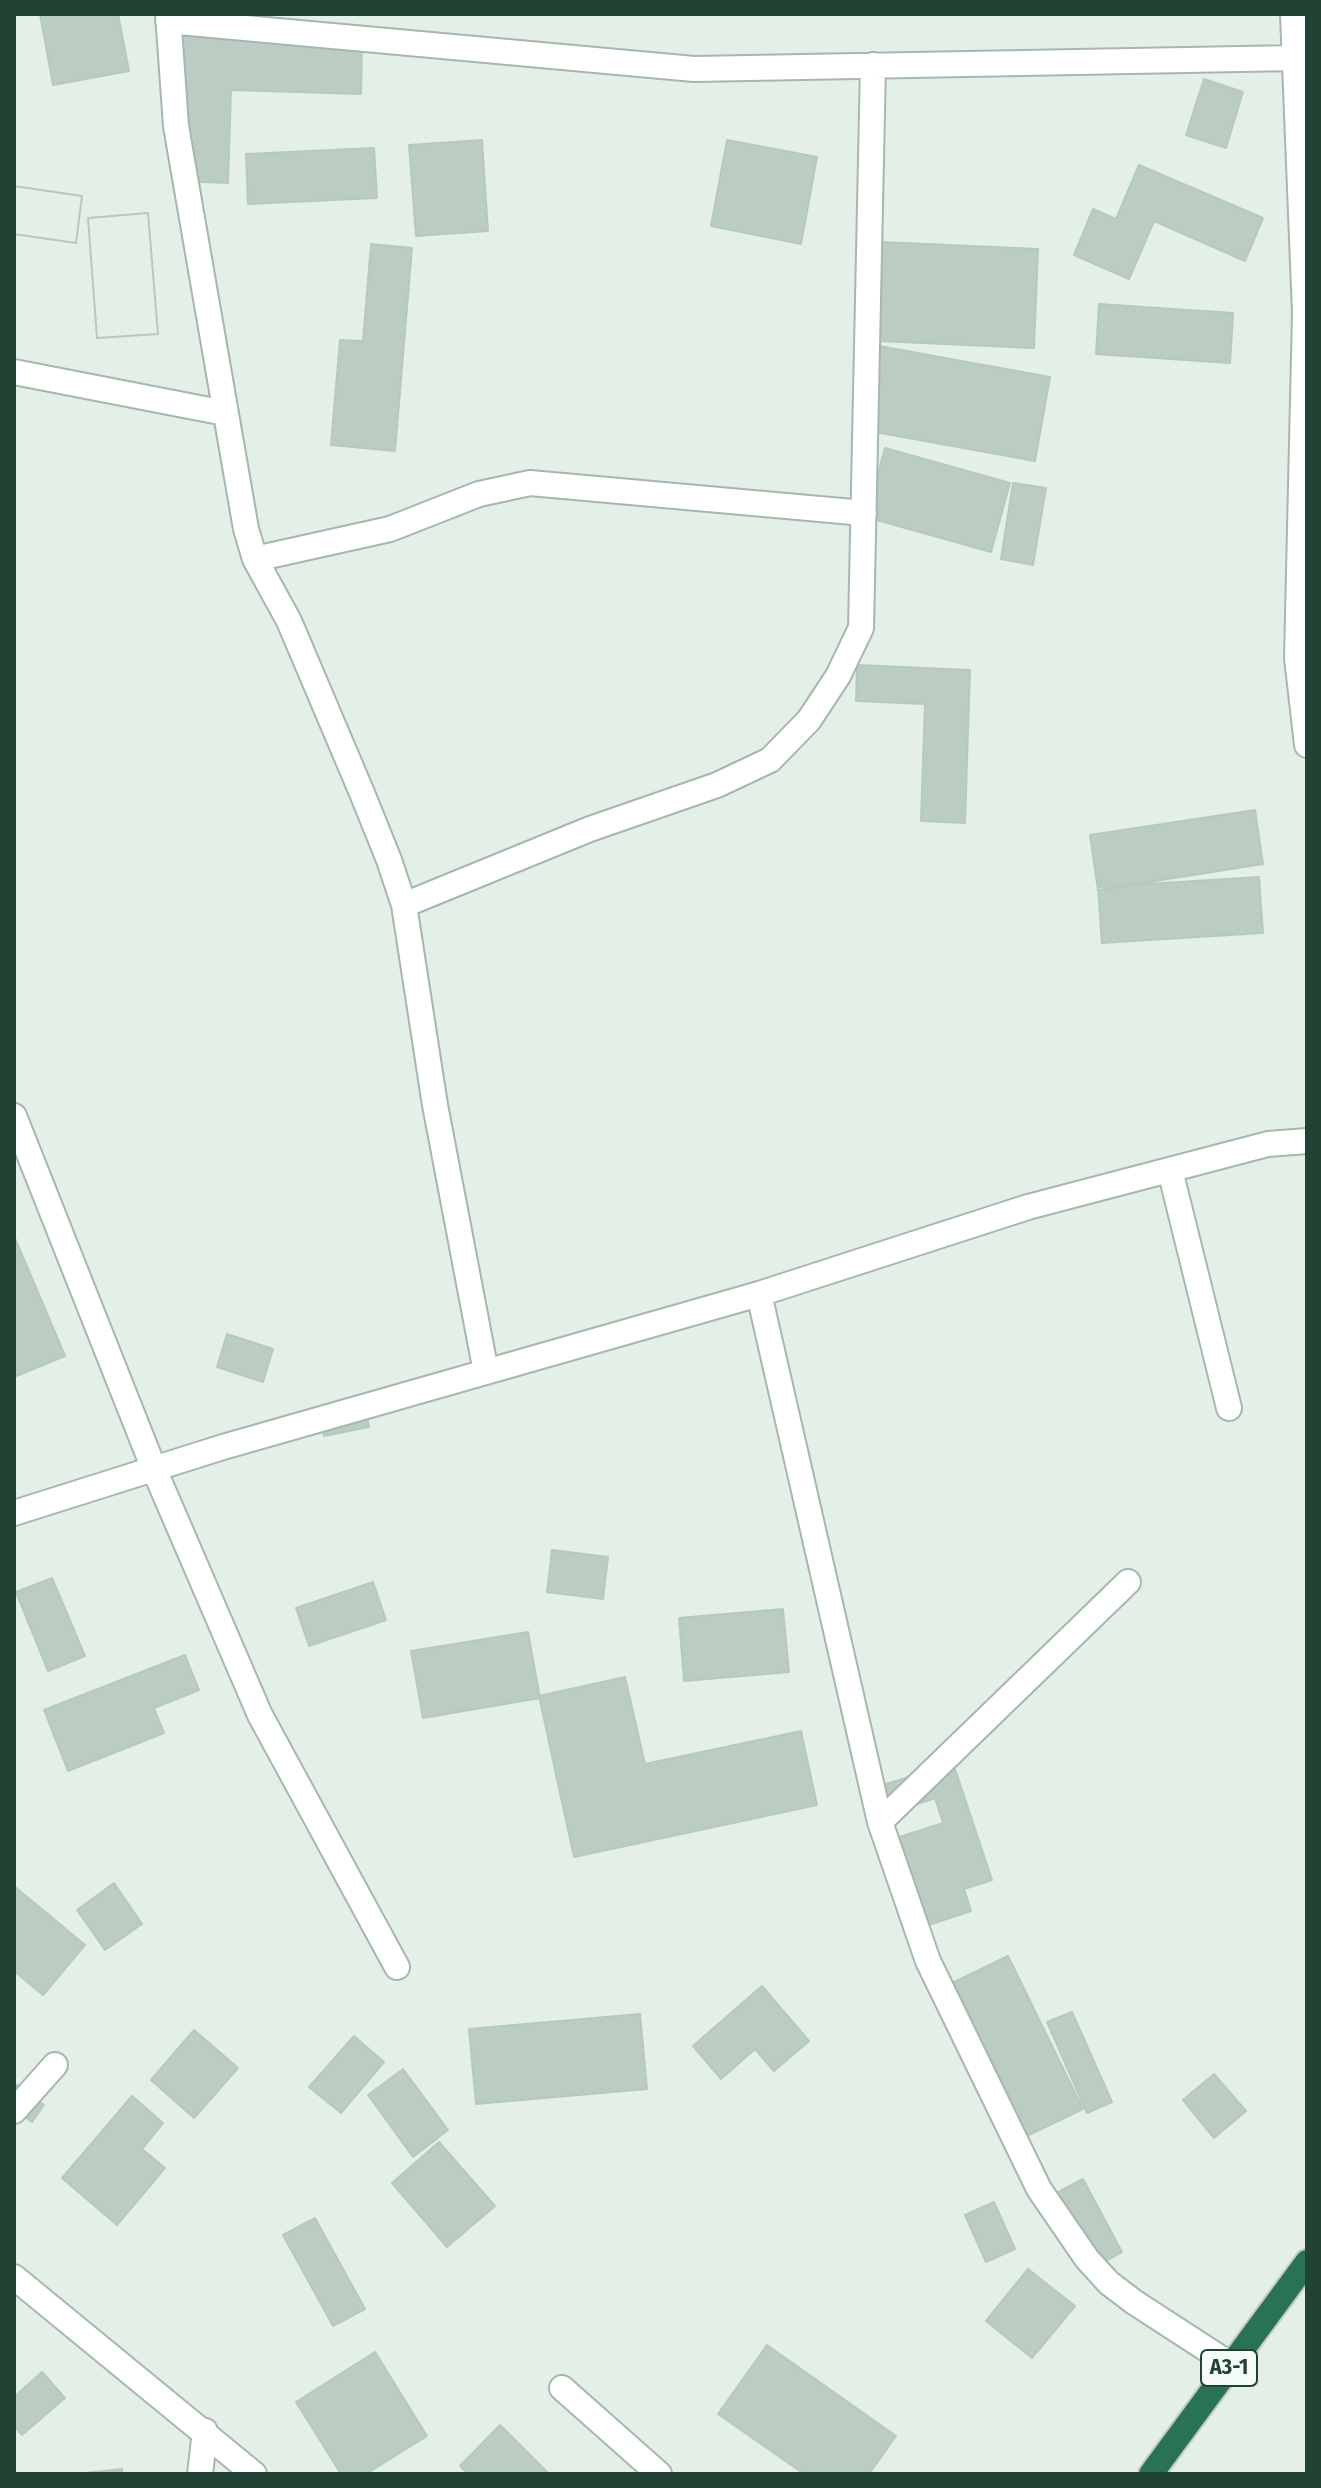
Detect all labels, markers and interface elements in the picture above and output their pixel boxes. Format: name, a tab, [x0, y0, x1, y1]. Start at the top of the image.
road number: A3-1	[1201, 2350, 1257, 2386]

